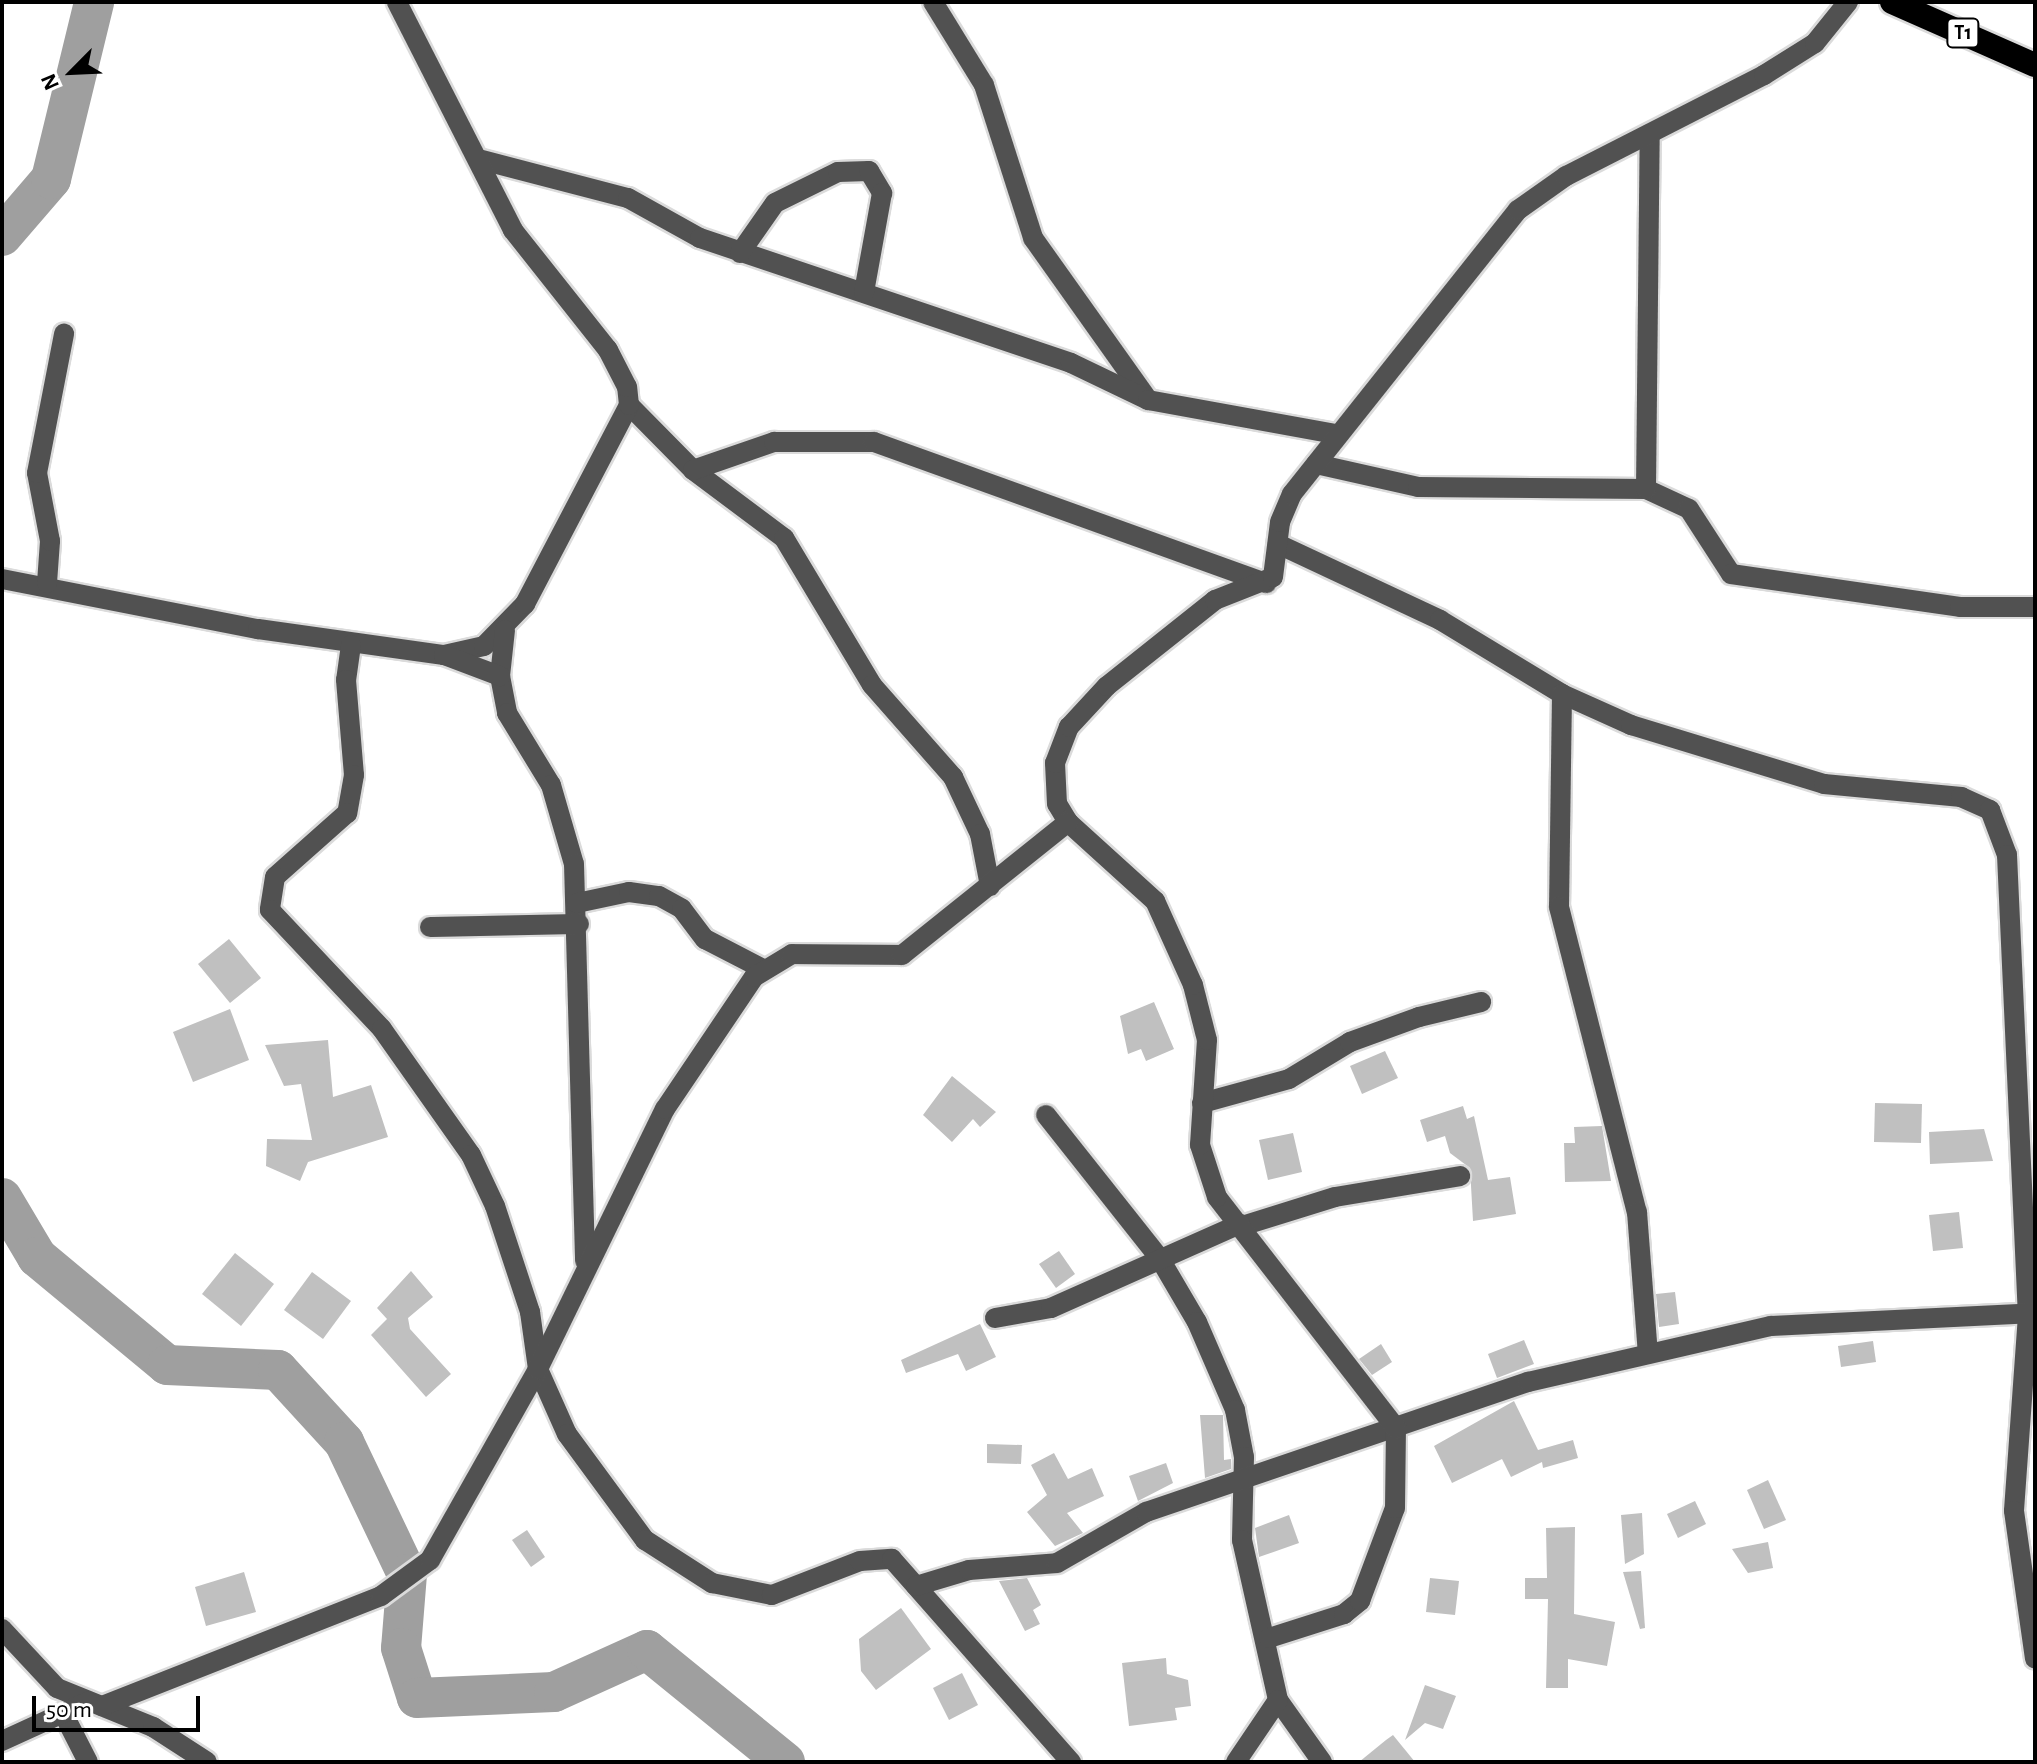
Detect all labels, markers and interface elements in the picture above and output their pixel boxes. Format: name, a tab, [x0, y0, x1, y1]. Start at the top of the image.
road number: T1	[1945, 17, 1981, 49]
north arrow	[32, 32, 112, 112]
text: N	[37, 70, 63, 93]
scale bar	[36, 1680, 204, 1730]
text: 50 m	[46, 1698, 92, 1722]

